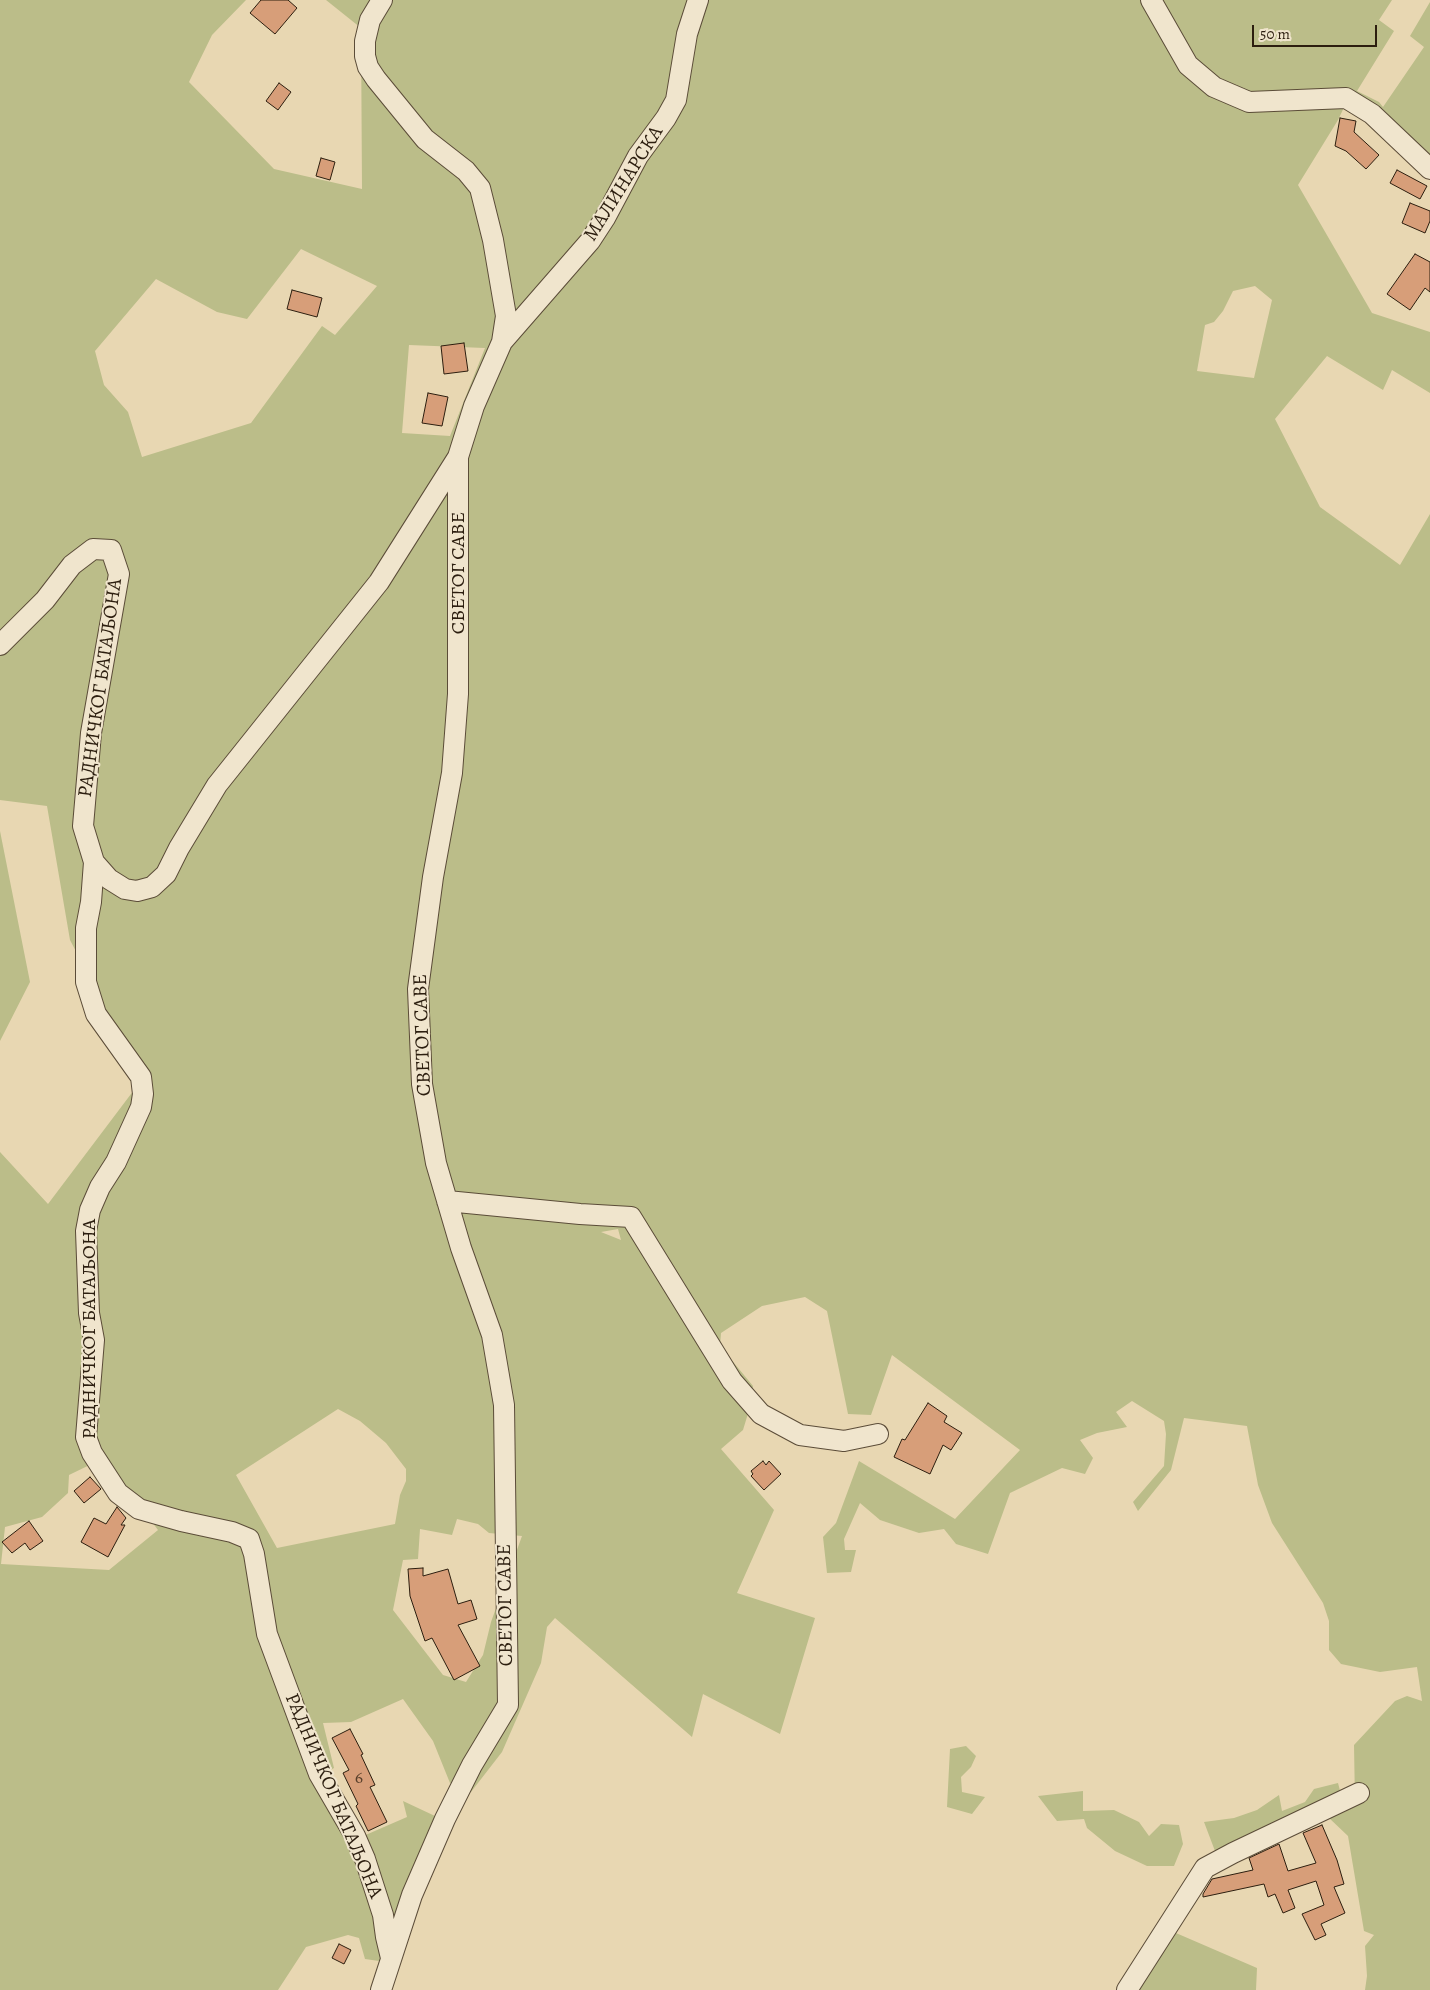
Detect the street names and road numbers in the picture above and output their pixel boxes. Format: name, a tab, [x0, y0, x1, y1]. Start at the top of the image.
street label: МАЛИНАРСКА	[579, 122, 669, 246]
street label: СВЕТОГ САВЕ	[447, 512, 471, 634]
street label: РАДНИЧКОГ БАТАЉОНА	[74, 577, 128, 799]
street label: СВЕТОГ САВЕ	[409, 973, 437, 1097]
street label: РАДНИЧКОГ БАТАЉОНА	[78, 1219, 102, 1439]
street label: СВЕТОГ САВЕ	[493, 1544, 519, 1666]
street label: РАДНИЧКОГ БАТАЉОНА	[279, 1690, 387, 1902]

